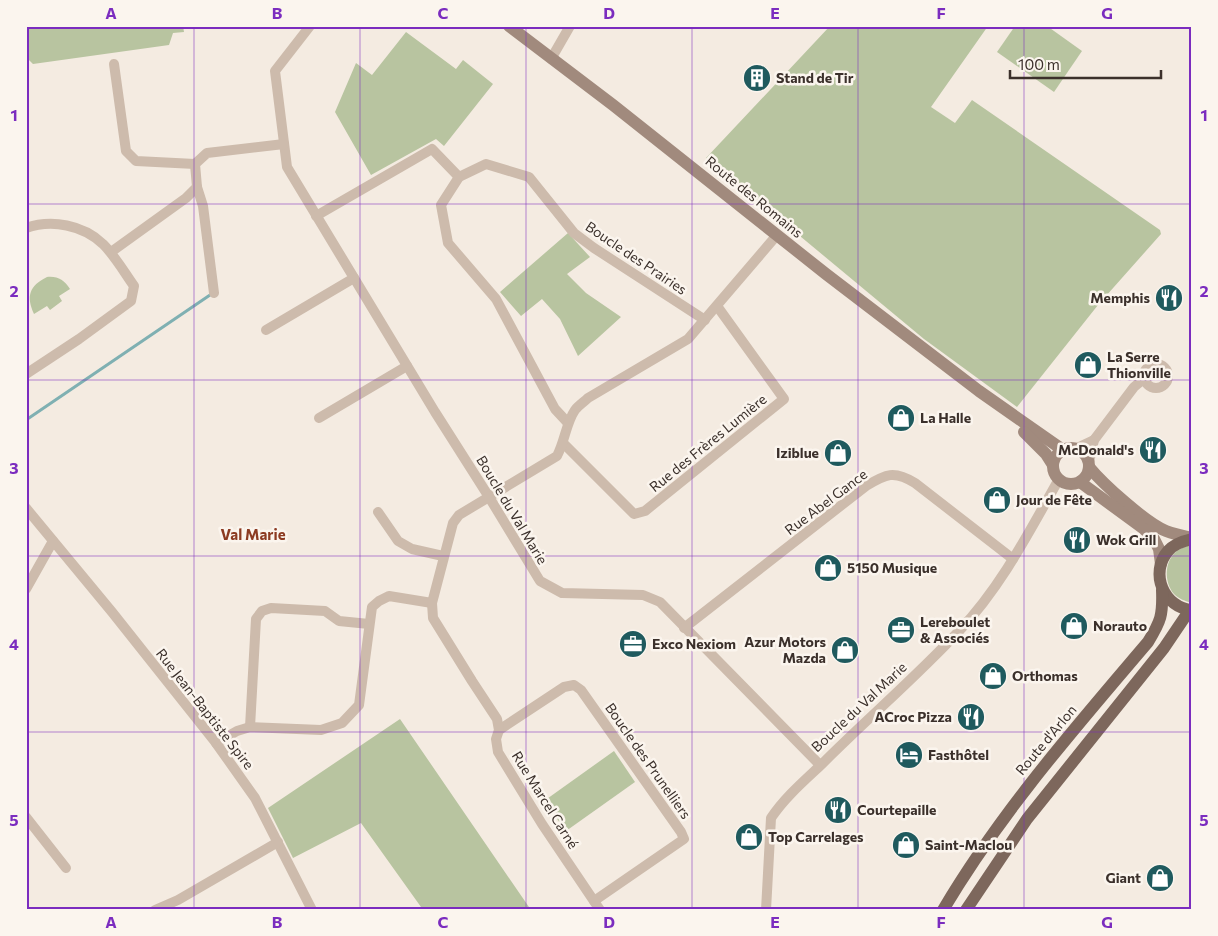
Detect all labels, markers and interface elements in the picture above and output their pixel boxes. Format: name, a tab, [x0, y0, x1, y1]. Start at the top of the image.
text: A	[105, 3, 117, 22]
text: B	[272, 3, 283, 22]
text: C	[438, 3, 449, 22]
text: D	[603, 3, 615, 22]
text: E	[770, 3, 780, 22]
text: F	[936, 3, 946, 22]
text: G	[1101, 3, 1113, 22]
scale bar	[1010, 48, 1162, 80]
text: 100 m	[1018, 55, 1060, 73]
building icon: Stand de Tir	[742, 63, 772, 93]
place label: Stand de Tir	[776, 69, 854, 86]
text: 1	[10, 105, 18, 124]
text: 1	[1200, 105, 1208, 124]
street label: Route des Romains	[702, 152, 806, 241]
street label: Boucle des Prairies	[582, 217, 690, 298]
text: 2	[9, 281, 19, 300]
text: 2	[1199, 281, 1209, 300]
restaurant icon: Memphis	[1154, 283, 1184, 313]
place label: Memphis	[1090, 289, 1150, 306]
place label: La Serre Thionville	[1107, 348, 1171, 381]
shop icon: La Serre Thionville	[1073, 350, 1103, 380]
street label: Rue des Frères Lumière	[646, 390, 770, 495]
shop icon: La Halle	[886, 403, 916, 433]
place label: La Halle	[920, 409, 971, 426]
restaurant icon: McDonald's	[1138, 435, 1168, 465]
shop icon: Iziblue	[823, 438, 853, 468]
place label: McDonald's	[1058, 441, 1134, 458]
place label: Iziblue	[776, 444, 819, 461]
street label: Boucle du Val Marie	[473, 452, 552, 567]
text: 3	[9, 458, 19, 477]
text: 3	[1199, 458, 1209, 477]
street label: Rue Abel Gance	[781, 465, 870, 538]
shop icon: Jour de Fête	[982, 485, 1012, 515]
place label: Jour de Fête	[1016, 491, 1092, 508]
district label: Val Marie	[220, 525, 286, 543]
restaurant icon: Wok Grill	[1062, 525, 1092, 555]
place label: Wok Grill	[1096, 531, 1156, 548]
shop icon: 5150 Musique	[813, 553, 843, 583]
place label: 5150 Musique	[847, 559, 937, 576]
shop icon: Norauto	[1059, 611, 1089, 641]
place label: Lereboulet & Associés	[920, 613, 990, 646]
office icon: Lereboulet & Associés	[886, 615, 916, 645]
place label: Norauto	[1093, 617, 1147, 634]
office icon: Exco Nexiom	[618, 629, 648, 659]
place label: Azur Motors Mazda	[744, 633, 826, 666]
text: 4	[9, 634, 19, 653]
text: 4	[1199, 634, 1209, 653]
place label: Exco Nexiom	[652, 635, 736, 652]
shop icon: Azur Motors Mazda	[830, 635, 860, 665]
street label: Rue Jean-Baptiste Spire	[153, 645, 258, 772]
street label: Boucle du Val Marie	[808, 658, 910, 755]
shop icon: Orthomas	[978, 661, 1008, 691]
place label: Orthomas	[1012, 667, 1078, 684]
street label: Boucle des Prunelliers	[602, 699, 695, 822]
street label: Route d'Arlon	[1011, 701, 1080, 778]
restaurant icon: ACroc Pizza	[956, 702, 986, 732]
place label: ACroc Pizza	[875, 708, 952, 725]
hotel icon: Fasthôtel	[894, 740, 924, 770]
place label: Fasthôtel	[928, 746, 989, 763]
street label: Rue Marcel Carné	[509, 748, 582, 852]
restaurant icon: Courtepaille	[823, 795, 853, 825]
place label: Courtepaille	[857, 801, 937, 818]
text: 5	[9, 810, 19, 829]
text: 5	[1199, 810, 1209, 829]
shop icon: Top Carrelages	[734, 822, 764, 852]
place label: Top Carrelages	[768, 828, 864, 845]
shop icon: Saint-Maclou	[891, 830, 921, 860]
place label: Saint-Maclou	[925, 836, 1012, 853]
shop icon: Giant	[1145, 863, 1175, 893]
place label: Giant	[1106, 869, 1141, 886]
text: A	[105, 912, 117, 931]
text: B	[272, 912, 283, 931]
text: C	[438, 912, 449, 931]
text: D	[603, 912, 615, 931]
text: E	[770, 912, 780, 931]
text: F	[936, 912, 946, 931]
text: G	[1101, 912, 1113, 931]

